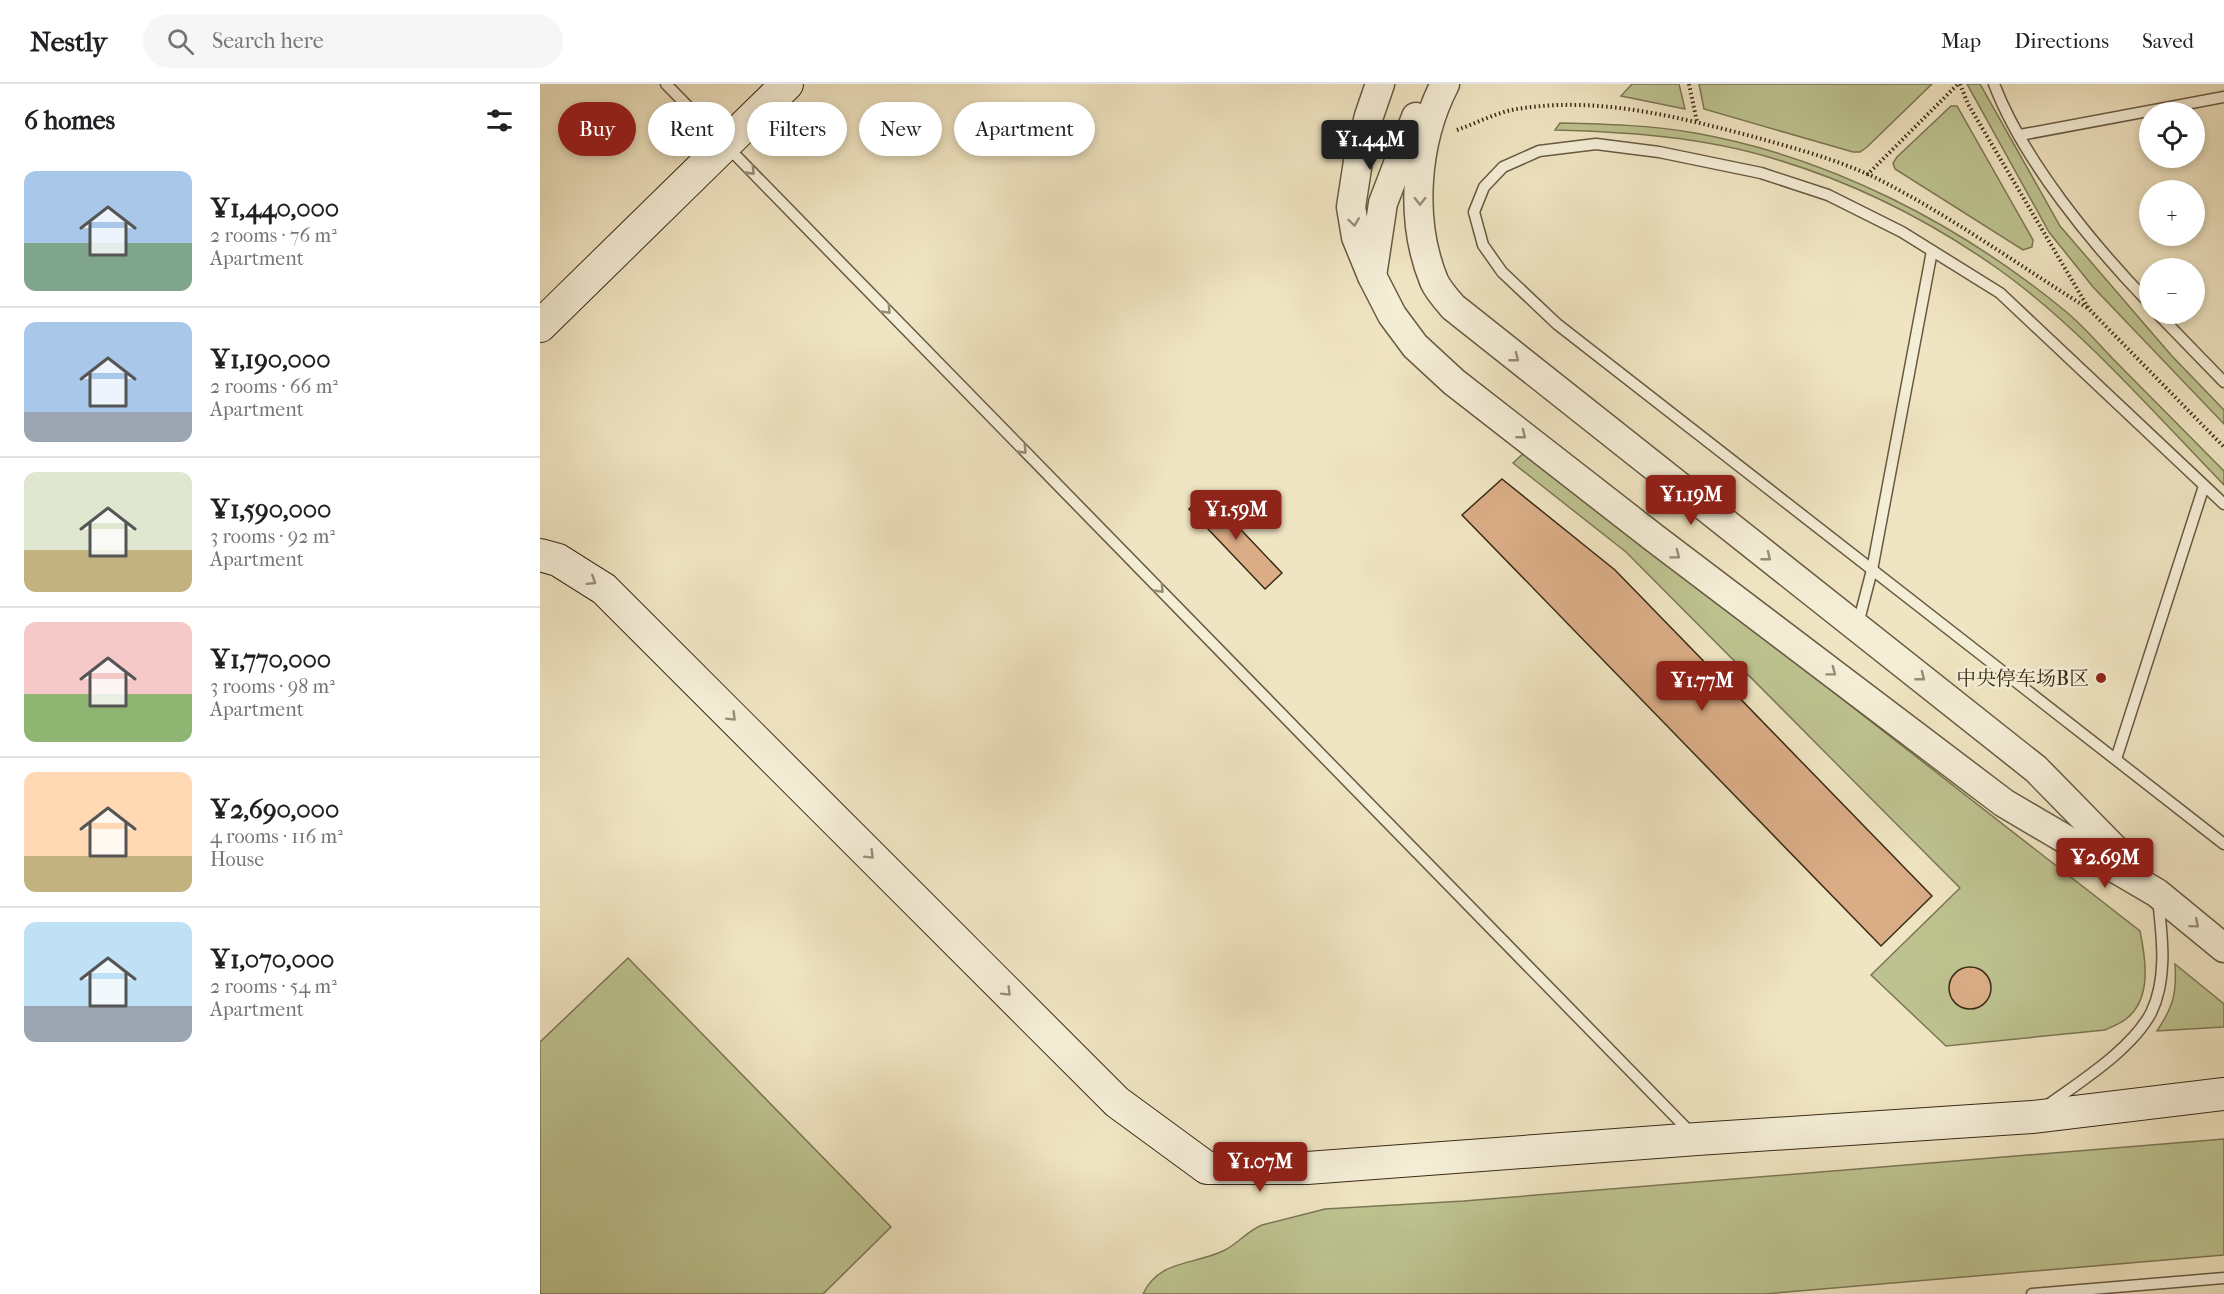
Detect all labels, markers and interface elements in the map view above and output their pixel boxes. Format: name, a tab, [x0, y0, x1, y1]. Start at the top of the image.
search box	[143, 14, 563, 68]
text: Nestly	[30, 25, 107, 58]
icon: search	[164, 25, 197, 58]
text: Search here	[212, 28, 324, 54]
text: Map	[1941, 29, 1981, 53]
text: Directions	[2014, 29, 2109, 53]
text: Saved	[2142, 29, 2194, 53]
chip: Buy	[558, 102, 636, 156]
chip: Rent	[648, 102, 735, 156]
chip: Filters	[747, 102, 847, 156]
chip: New	[859, 102, 942, 156]
chip: Apartment	[954, 102, 1095, 156]
map controls	[2139, 102, 2205, 324]
button: locate	[2139, 102, 2205, 168]
icon: filters	[483, 104, 516, 137]
text: 6 homes	[24, 105, 115, 136]
pin: ¥1.44M	[1321, 120, 1419, 171]
text: ¥1.44M	[1335, 128, 1405, 151]
one-way arrow	[743, 163, 754, 174]
button: +	[2139, 180, 2205, 246]
text: ¥1,440,000	[210, 193, 339, 224]
icon: home	[72, 195, 144, 267]
one-way arrow	[1414, 197, 1426, 206]
one-way arrow	[1347, 218, 1359, 227]
text: 2 rooms · 76 m²	[210, 224, 337, 247]
text: Apartment	[210, 247, 304, 270]
button: −	[2139, 258, 2205, 324]
one-way arrow	[880, 304, 891, 314]
text: ¥1,190,000	[210, 344, 331, 375]
icon: home	[72, 346, 144, 418]
one-way arrow	[1509, 351, 1520, 362]
text: 2 rooms · 66 m²	[210, 375, 338, 398]
text: Apartment	[210, 398, 304, 421]
one-way arrow	[1515, 428, 1526, 439]
one-way arrow	[1016, 442, 1027, 453]
pin: ¥1.19M	[1642, 475, 1740, 526]
text: ¥1.19M	[1660, 483, 1722, 506]
pin: ¥1.59M	[1187, 490, 1285, 541]
text: ¥1,590,000	[210, 494, 331, 525]
icon: home	[72, 496, 144, 568]
text: ¥1.59M	[1204, 498, 1268, 521]
text: 3 rooms · 92 m²	[210, 525, 335, 548]
one-way arrow	[1670, 547, 1681, 558]
text: Apartment	[210, 548, 304, 571]
one-way arrow	[1761, 549, 1772, 560]
one-way arrow	[586, 574, 596, 586]
one-way arrow	[1152, 582, 1163, 593]
text: ¥1,770,000	[210, 644, 331, 675]
icon: home	[72, 646, 144, 718]
pin: ¥1.77M	[1653, 661, 1751, 712]
one-way arrow	[1825, 665, 1836, 676]
place label: 中央停车场B区	[1956, 667, 2089, 690]
text: ¥1.77M	[1670, 669, 1734, 692]
one-way arrow	[1914, 670, 1925, 681]
marker: 中央停车场B区	[2094, 671, 2108, 685]
text: 3 rooms · 98 m²	[210, 675, 335, 698]
text: Apartment	[210, 698, 304, 721]
one-way arrow	[724, 709, 735, 720]
text: ¥2,690,000	[210, 794, 339, 825]
icon: home	[72, 796, 144, 868]
text: 4 rooms · 116 m²	[210, 825, 343, 848]
pin: ¥2.69M	[2056, 838, 2154, 889]
text: ¥2.69M	[2070, 846, 2140, 869]
one-way arrow	[862, 847, 873, 858]
text: House	[210, 848, 264, 871]
one-way arrow	[2188, 917, 2199, 928]
text: ¥1,070,000	[210, 944, 334, 975]
icon: home	[72, 946, 144, 1018]
text: 2 rooms · 54 m²	[210, 975, 337, 998]
one-way arrow	[1000, 985, 1011, 996]
text: Apartment	[210, 998, 304, 1021]
pin: ¥1.07M	[1211, 1142, 1309, 1193]
text: ¥1.07M	[1227, 1150, 1293, 1173]

